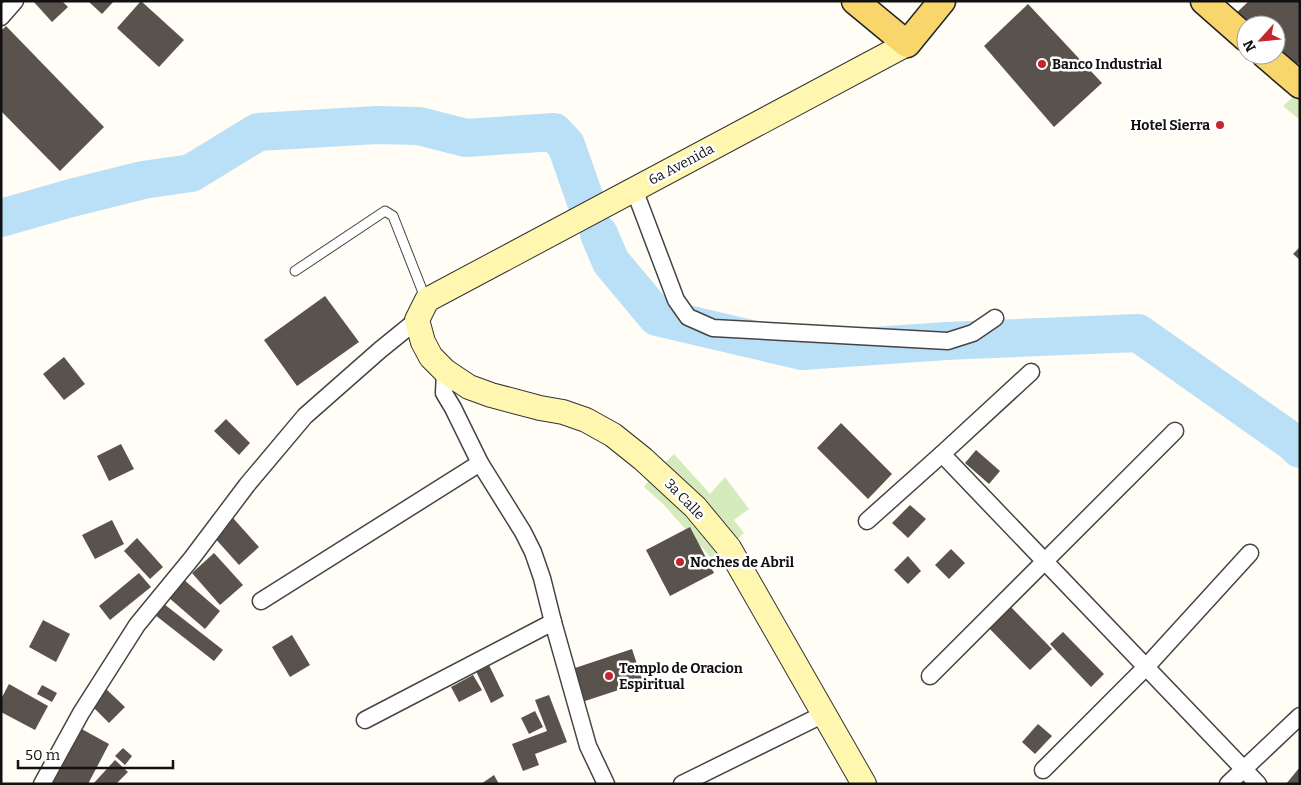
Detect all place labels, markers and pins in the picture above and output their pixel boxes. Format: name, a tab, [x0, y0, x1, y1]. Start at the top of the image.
place label: Banco Industrial	[1052, 56, 1163, 73]
marker: Banco Industrial	[1036, 58, 1048, 70]
place label: Hotel Sierra	[1130, 117, 1210, 134]
marker: Hotel Sierra	[1214, 119, 1226, 131]
place label: Noches de Abril	[690, 554, 795, 571]
marker: Noches de Abril	[674, 556, 686, 568]
place label: Templo de Oracion Espiritual	[619, 660, 743, 693]
marker: Templo de Oracion Espiritual	[603, 670, 615, 682]

